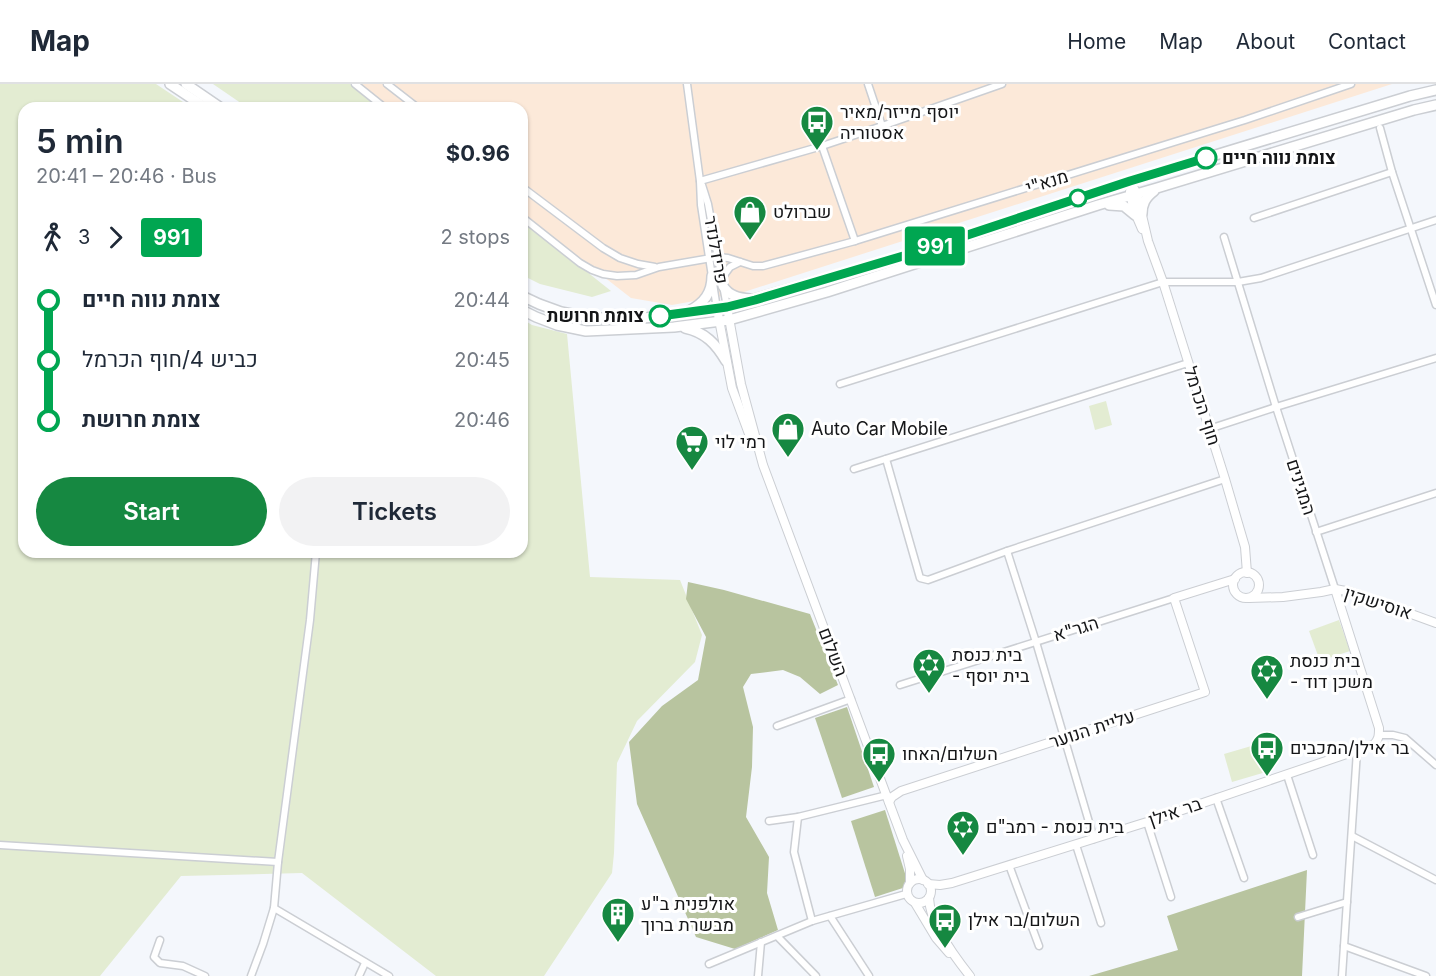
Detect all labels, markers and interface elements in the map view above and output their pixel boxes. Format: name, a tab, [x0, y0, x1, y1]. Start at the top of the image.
text: Map	[30, 24, 90, 58]
text: Home	[1067, 29, 1126, 54]
text: Map	[1159, 29, 1203, 54]
text: About	[1236, 29, 1295, 54]
text: Contact	[1328, 29, 1406, 54]
place label: יוסף מייזר/מאיר אסטוריה	[840, 101, 959, 143]
bus stop icon: יוסף מייזר/מאיר אסטוריה	[799, 104, 835, 151]
text: 5 min	[36, 121, 124, 161]
text: $0.96	[446, 140, 510, 166]
marker: צומת נווה חיים	[1195, 147, 1217, 169]
place label: צומת נווה חיים	[1222, 147, 1336, 168]
text: 20:41 – 20:46 · Bus	[36, 164, 217, 188]
street label: מנא"י	[1023, 165, 1071, 198]
unlabelled marker	[1069, 189, 1087, 207]
shop icon: שברולט	[732, 194, 768, 241]
place label: שברולט	[773, 201, 831, 222]
street label: פרידלנדר	[700, 214, 733, 286]
icon: walk	[36, 221, 69, 254]
icon: forward	[99, 221, 132, 254]
text: 3	[78, 225, 90, 249]
text: 991	[153, 225, 190, 250]
text: 2 stops	[440, 225, 510, 249]
line badge: 991	[900, 226, 970, 266]
text: 991	[917, 234, 953, 259]
text: צומת נווה חיים	[82, 286, 221, 312]
text: 20:44	[454, 288, 510, 312]
place label: צומת חרושת	[547, 305, 644, 326]
marker: צומת חרושת	[649, 305, 671, 327]
text: כביש 4/חוף הכרמל	[82, 346, 258, 372]
text: 20:45	[454, 348, 510, 372]
street label: חוף הכרמל	[1180, 364, 1225, 448]
text: צומת חרושת	[82, 406, 201, 432]
text: 20:46	[454, 408, 510, 432]
shop icon: Auto Car Mobile	[770, 411, 806, 458]
place label: Auto Car Mobile	[811, 418, 948, 439]
supermarket icon: רמי לוי	[674, 424, 710, 471]
place label: רמי לוי	[715, 431, 766, 452]
street label: המגינים	[1283, 456, 1320, 518]
button: Start	[36, 477, 267, 546]
button: Tickets	[279, 477, 510, 546]
street label: אוסישקין	[1342, 582, 1415, 623]
street label: הגר"א	[1051, 612, 1101, 645]
street label: השלום	[815, 624, 852, 679]
place label: בית כנסת - בית יוסף	[952, 644, 1030, 686]
synagogue icon: בית כנסת - בית יוסף	[911, 647, 947, 694]
place label: בית כנסת - משכן דוד	[1290, 650, 1373, 692]
synagogue icon: בית כנסת - משכן דוד	[1249, 653, 1285, 700]
street label: עליית הנוער	[1047, 705, 1137, 752]
bus stop icon: בר אילן/המכבים	[1249, 730, 1285, 777]
bus stop icon: השלום/האחו	[861, 736, 897, 783]
place label: בר אילן/המכבים	[1290, 737, 1410, 758]
place label: השלום/האחו	[902, 743, 998, 764]
street label: בר אילן	[1146, 793, 1205, 830]
synagogue icon: בית כנסת - רמב"ם	[945, 809, 981, 856]
place label: בית כנסת - רמב"ם	[986, 816, 1125, 837]
place label: אולפנית ב"ע מבשרת ברוך	[641, 893, 735, 935]
building icon: אולפנית ב"ע מבשרת ברוך	[600, 896, 636, 943]
bus stop icon: השלום/בר אילן	[927, 902, 963, 949]
place label: השלום/בר אילן	[968, 909, 1080, 930]

